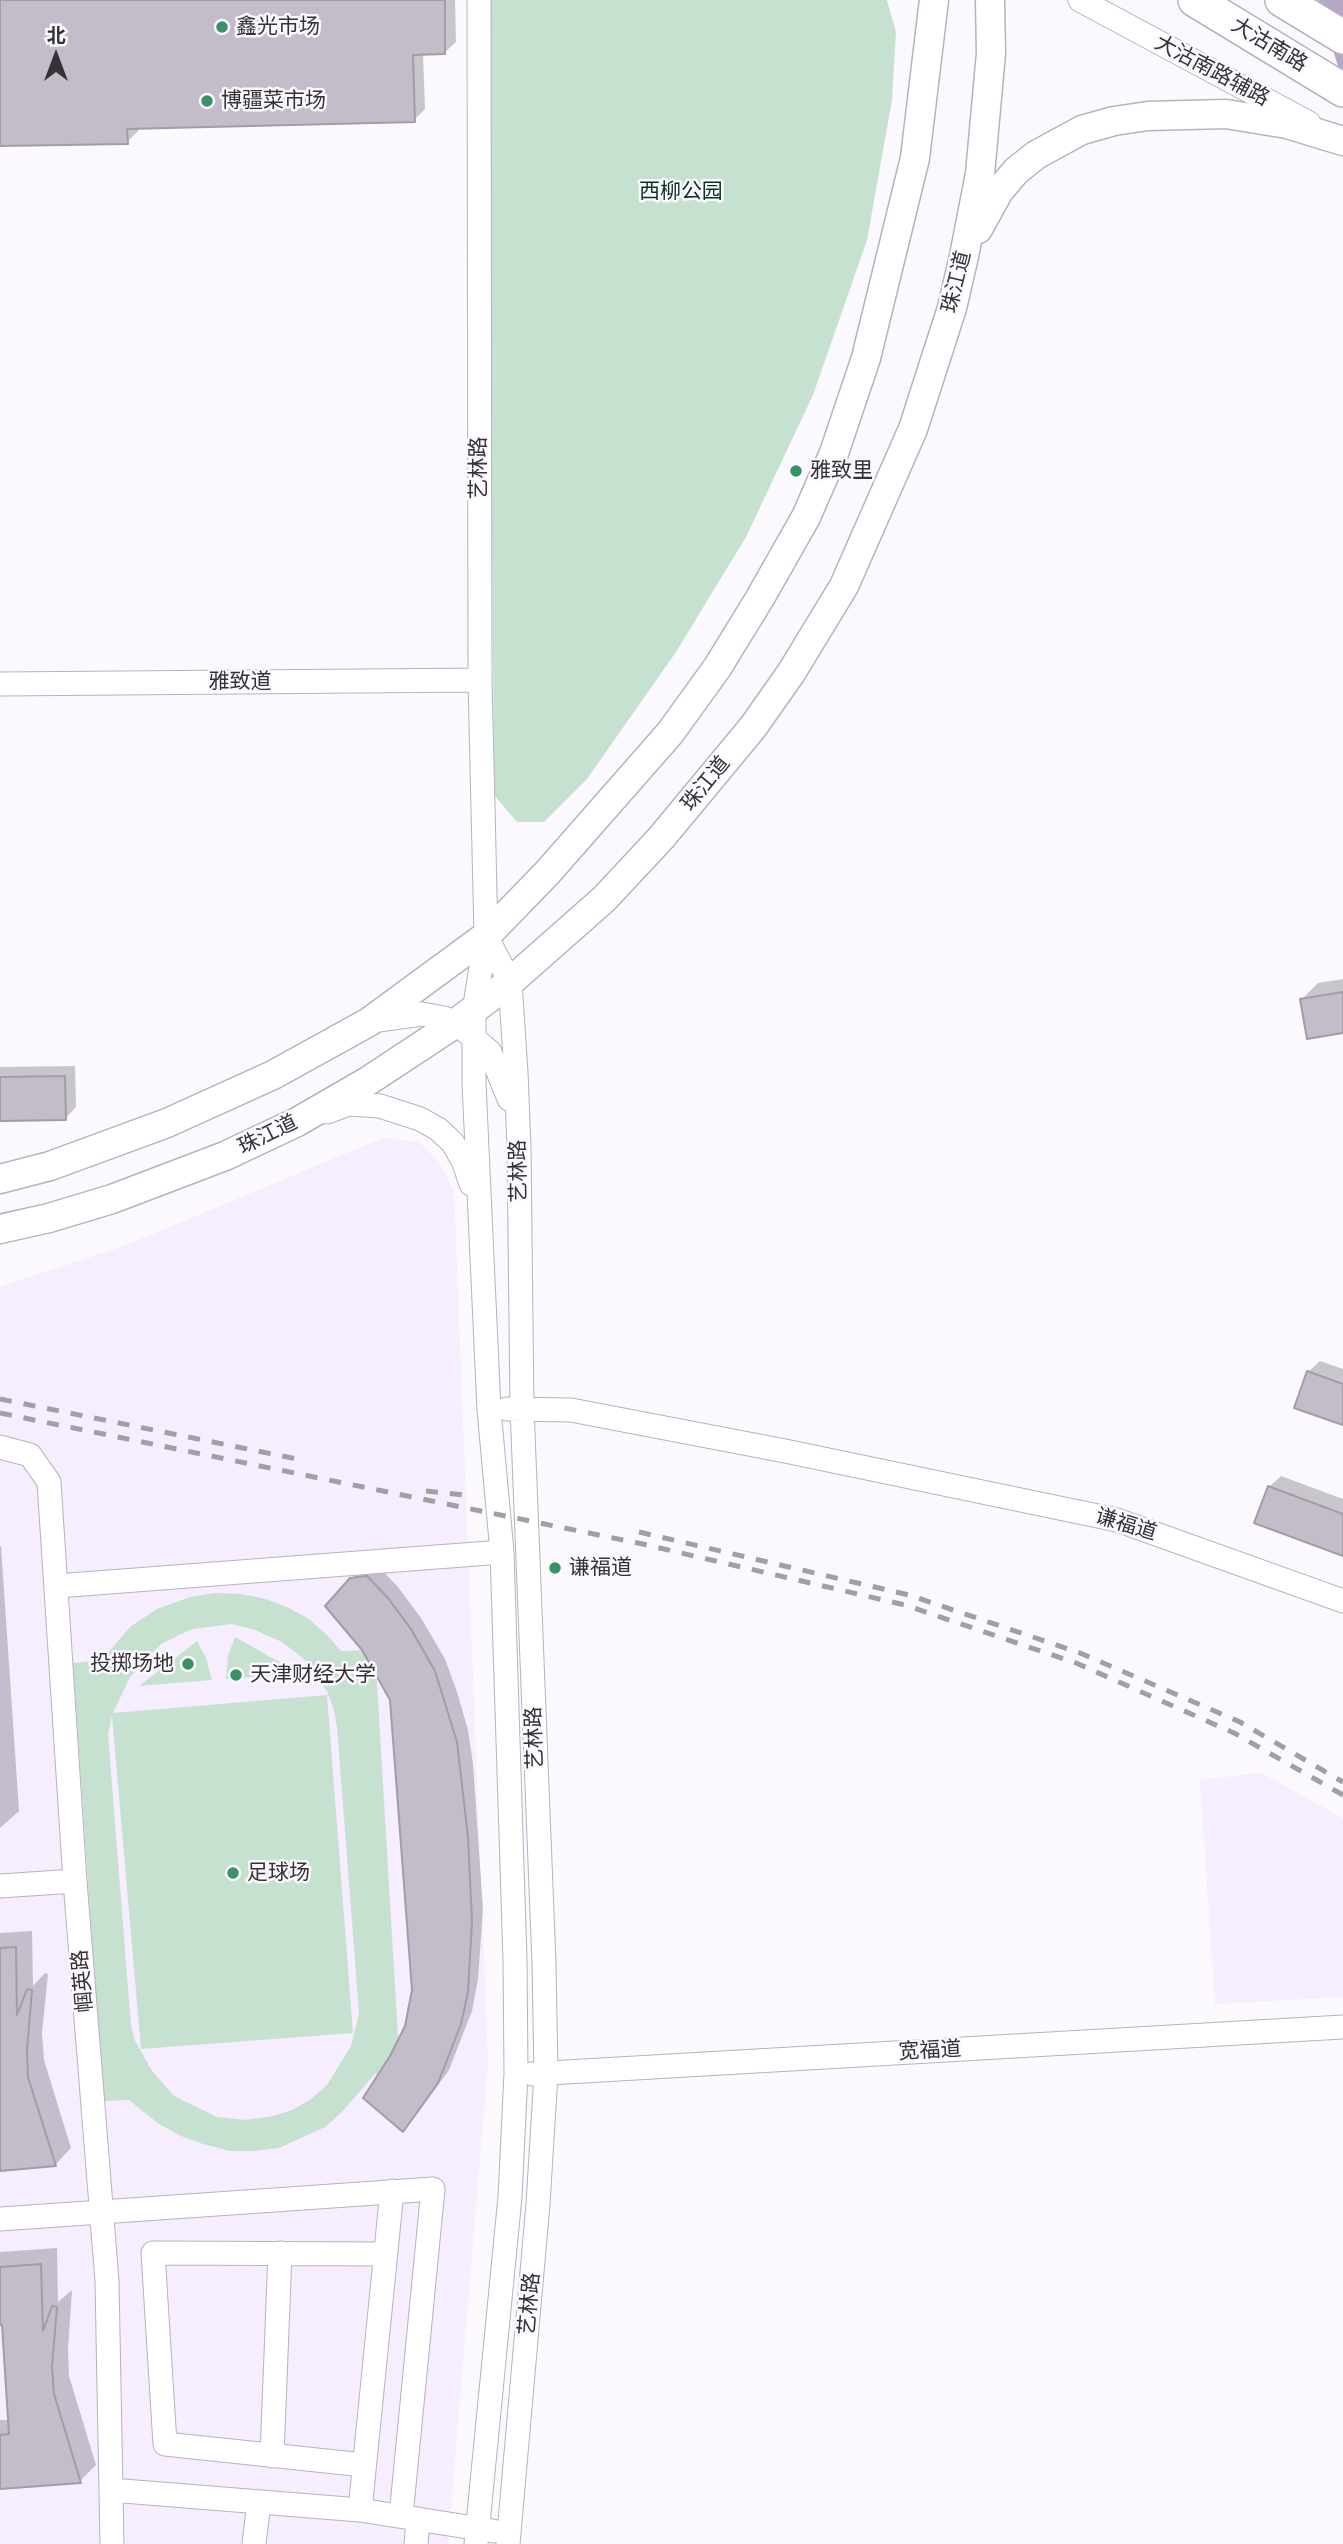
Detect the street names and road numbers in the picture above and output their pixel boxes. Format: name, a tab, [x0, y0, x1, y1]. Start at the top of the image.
street label: 大沽南路	[1227, 13, 1311, 77]
street label: 大沽南路辅路	[1150, 30, 1274, 112]
street label: 珠江道	[937, 248, 977, 316]
street label: 艺林路	[466, 437, 492, 499]
street label: 雅致道	[209, 669, 271, 695]
street label: 珠江道	[676, 752, 736, 816]
street label: 珠江道	[234, 1110, 302, 1160]
street label: 艺林路	[506, 1139, 532, 1203]
street label: 谦福道	[1092, 1504, 1160, 1546]
street label: 艺林路	[521, 1706, 549, 1770]
street label: 帼英路	[68, 1949, 98, 2013]
street label: 宽福道	[898, 2037, 962, 2065]
street label: 艺林路	[515, 2272, 545, 2336]

